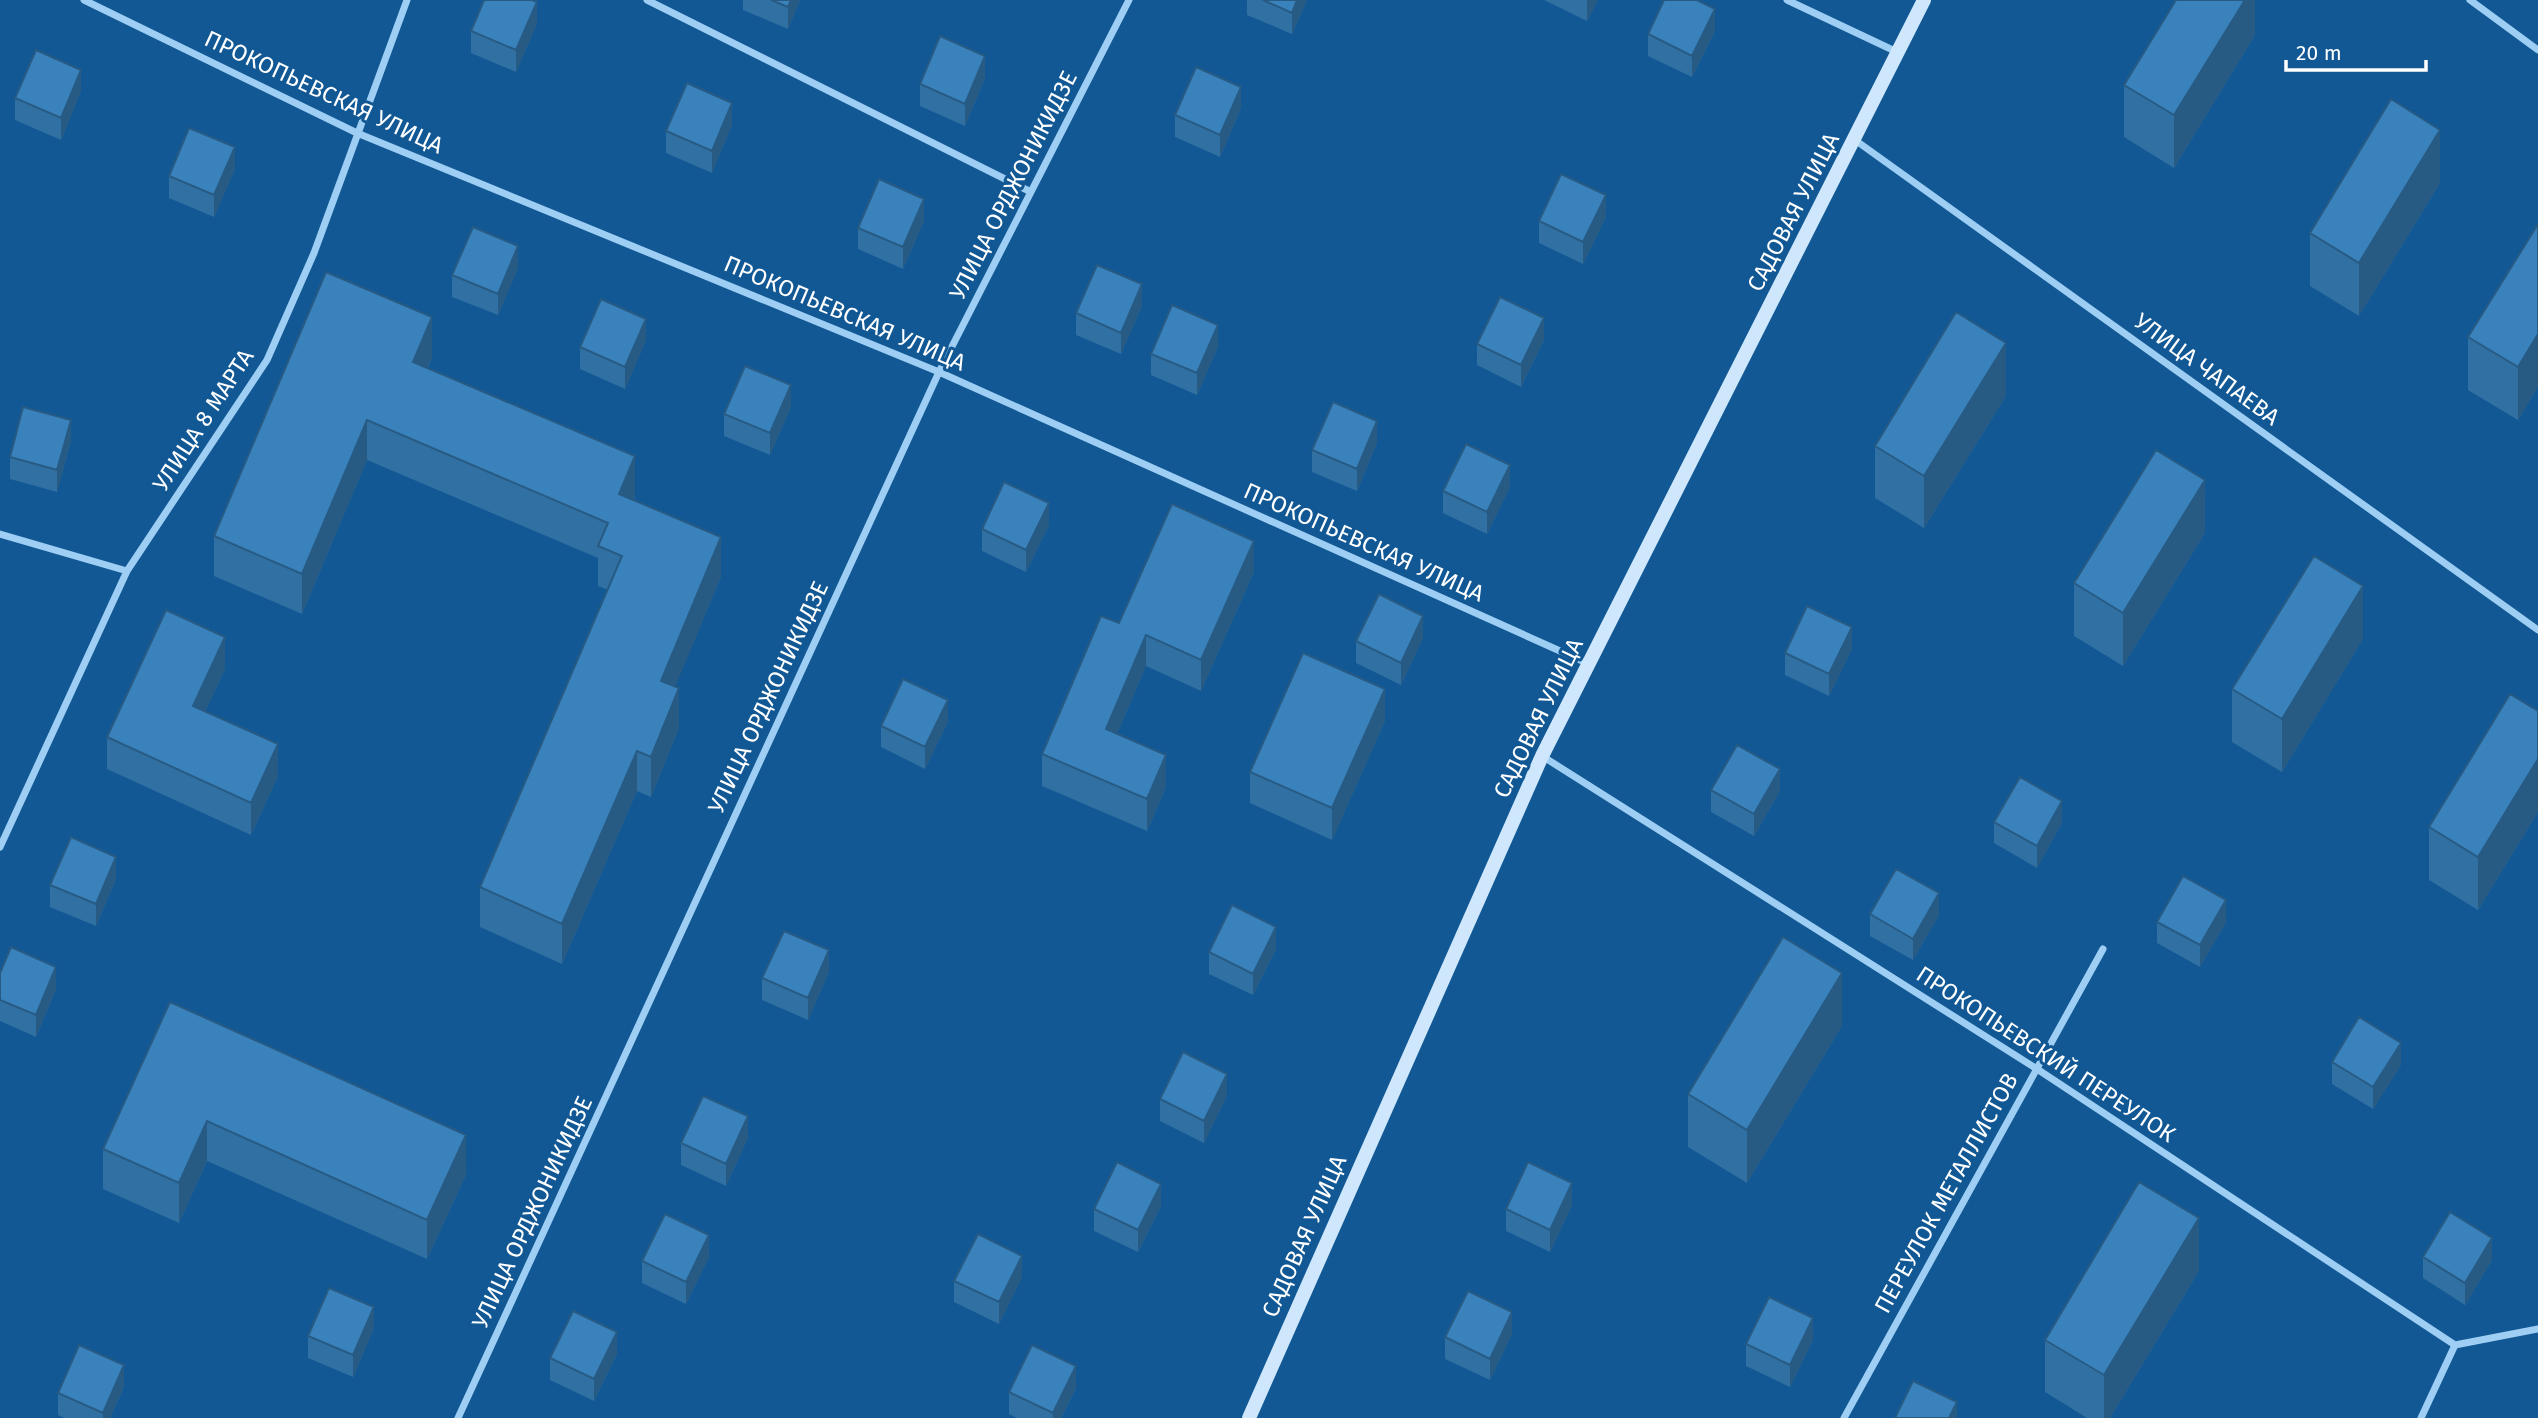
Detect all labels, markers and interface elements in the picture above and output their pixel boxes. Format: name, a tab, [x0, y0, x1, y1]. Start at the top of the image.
street label: ПРОКОПЬЕВСКАЯ УЛИЦА	[200, 24, 448, 160]
scale bar	[2286, 28, 2426, 72]
text: 20 m	[2296, 40, 2342, 66]
street label: УЛИЦА ОРДЖОНИКИДЗЕ	[943, 66, 1083, 304]
street label: САДОВАЯ УЛИЦА	[1741, 127, 1845, 296]
street label: ПРОКОПЬЕВСКАЯ УЛИЦА	[720, 249, 971, 377]
street label: УЛИЦА ЧАПАЕВА	[2129, 307, 2286, 432]
street label: УЛИЦА 8 МАРТА	[147, 343, 260, 496]
street label: ПРОКОПЬЕВСКАЯ УЛИЦА	[1240, 476, 1489, 608]
street label: УЛИЦА ОРДЖОНИКИДЗЕ	[702, 577, 834, 817]
street label: САДОВАЯ УЛИЦА	[1487, 633, 1589, 802]
street label: ПРОКОПЬЕВСКИЙ ПЕРЕУЛОК	[1911, 960, 2181, 1148]
street label: ПЕРЕУЛОК МЕТАЛЛИСТОВ	[1868, 1068, 2024, 1318]
street label: УЛИЦА ОРДЖОНИКИДЗЕ	[466, 1092, 598, 1332]
street label: САДОВАЯ УЛИЦА	[1256, 1150, 1353, 1321]

